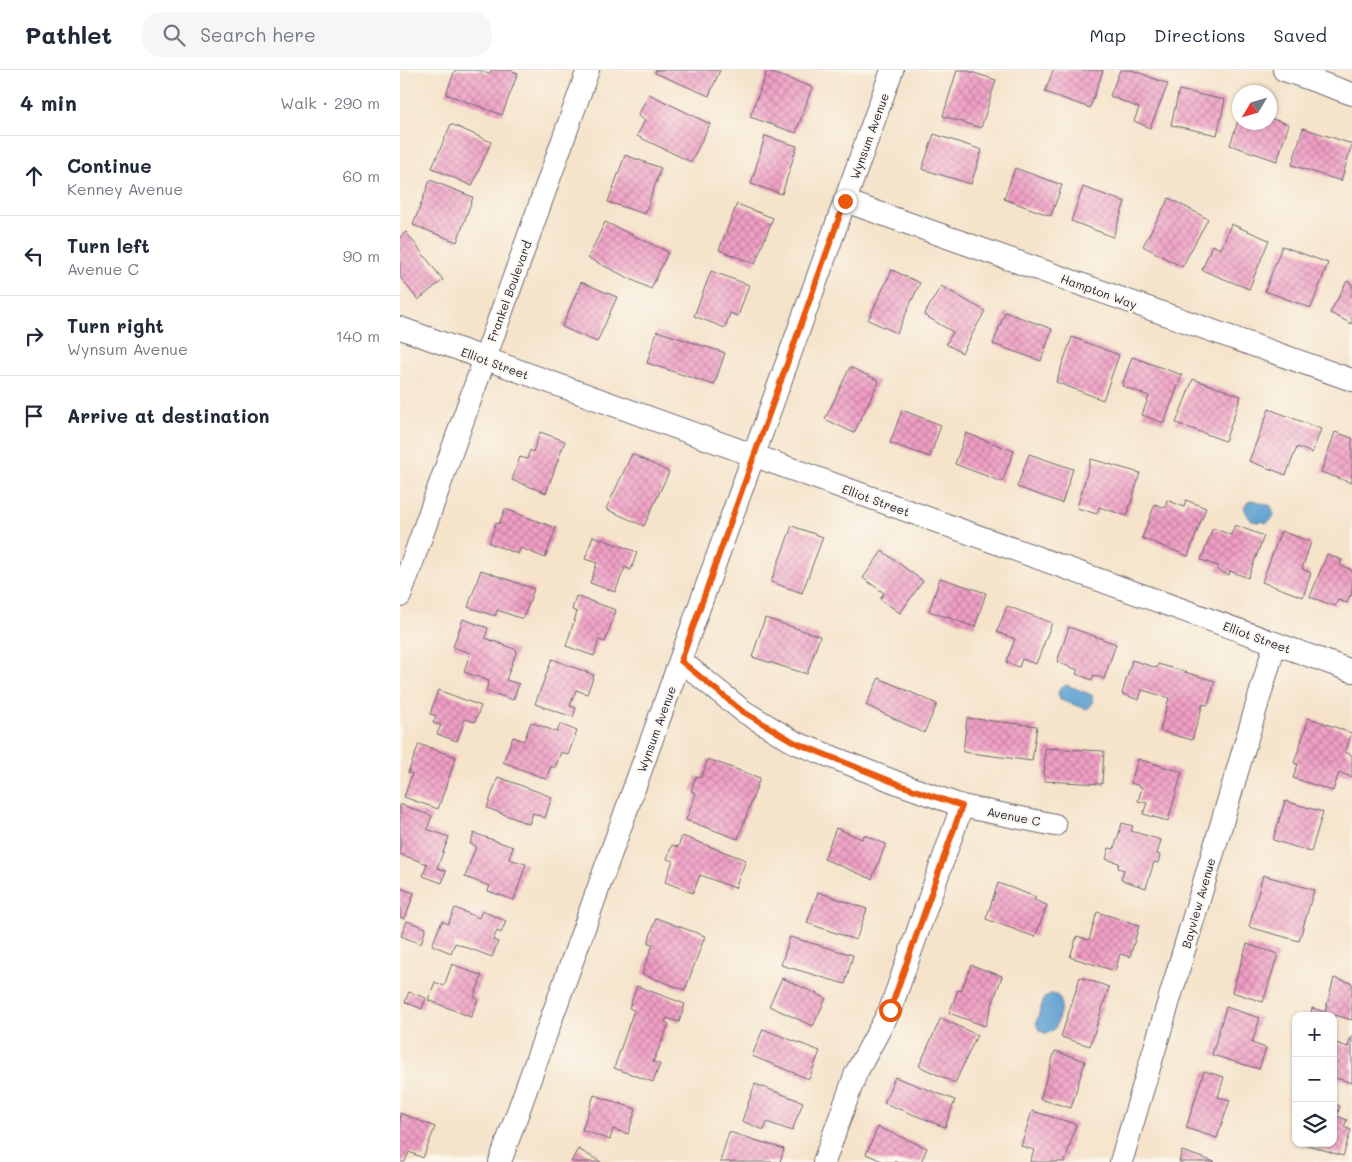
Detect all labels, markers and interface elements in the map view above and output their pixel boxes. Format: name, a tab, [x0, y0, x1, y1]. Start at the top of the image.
search box	[142, 12, 492, 57]
text: Pathlet	[25, 19, 112, 50]
icon: search	[160, 21, 188, 49]
text: Search here	[200, 22, 316, 47]
text: Map	[1089, 23, 1126, 47]
text: Directions	[1154, 23, 1246, 47]
text: Saved	[1274, 23, 1327, 47]
north arrow	[1232, 85, 1277, 130]
text: 4 min	[20, 89, 77, 116]
street label: Wynsum Avenue	[846, 91, 892, 181]
text: Walk · 290 m	[280, 92, 380, 113]
text: Continue	[67, 153, 152, 178]
icon: ahead	[20, 162, 48, 190]
text: 60 m	[343, 165, 380, 186]
text: Kenney Avenue	[67, 178, 183, 199]
route end	[834, 190, 857, 213]
text: Turn left	[67, 233, 150, 258]
street label: Frankel Boulevard	[483, 238, 535, 344]
icon: left	[20, 242, 48, 270]
text: 90 m	[343, 245, 380, 266]
text: Avenue C	[67, 258, 139, 279]
street label: Hampton Way	[1059, 270, 1139, 312]
text: Turn right	[67, 313, 164, 338]
icon: right	[20, 322, 48, 350]
text: 140 m	[336, 325, 380, 346]
text: Wynsum Avenue	[67, 338, 188, 359]
street label: Elliot Street	[459, 343, 531, 383]
icon: arrive	[20, 402, 48, 430]
text: Arrive at destination	[67, 403, 270, 428]
street label: Elliot Street	[840, 480, 912, 520]
street label: Elliot Street	[1221, 617, 1293, 657]
street label: Wynsum Avenue	[633, 684, 679, 774]
street label: Avenue C	[986, 803, 1042, 829]
street label: Bayview Avenue	[1177, 856, 1219, 950]
route start	[879, 999, 902, 1022]
map controls	[1292, 1012, 1337, 1147]
button: +	[1292, 1012, 1337, 1057]
button: −	[1292, 1057, 1337, 1102]
button: layers	[1292, 1102, 1337, 1147]

